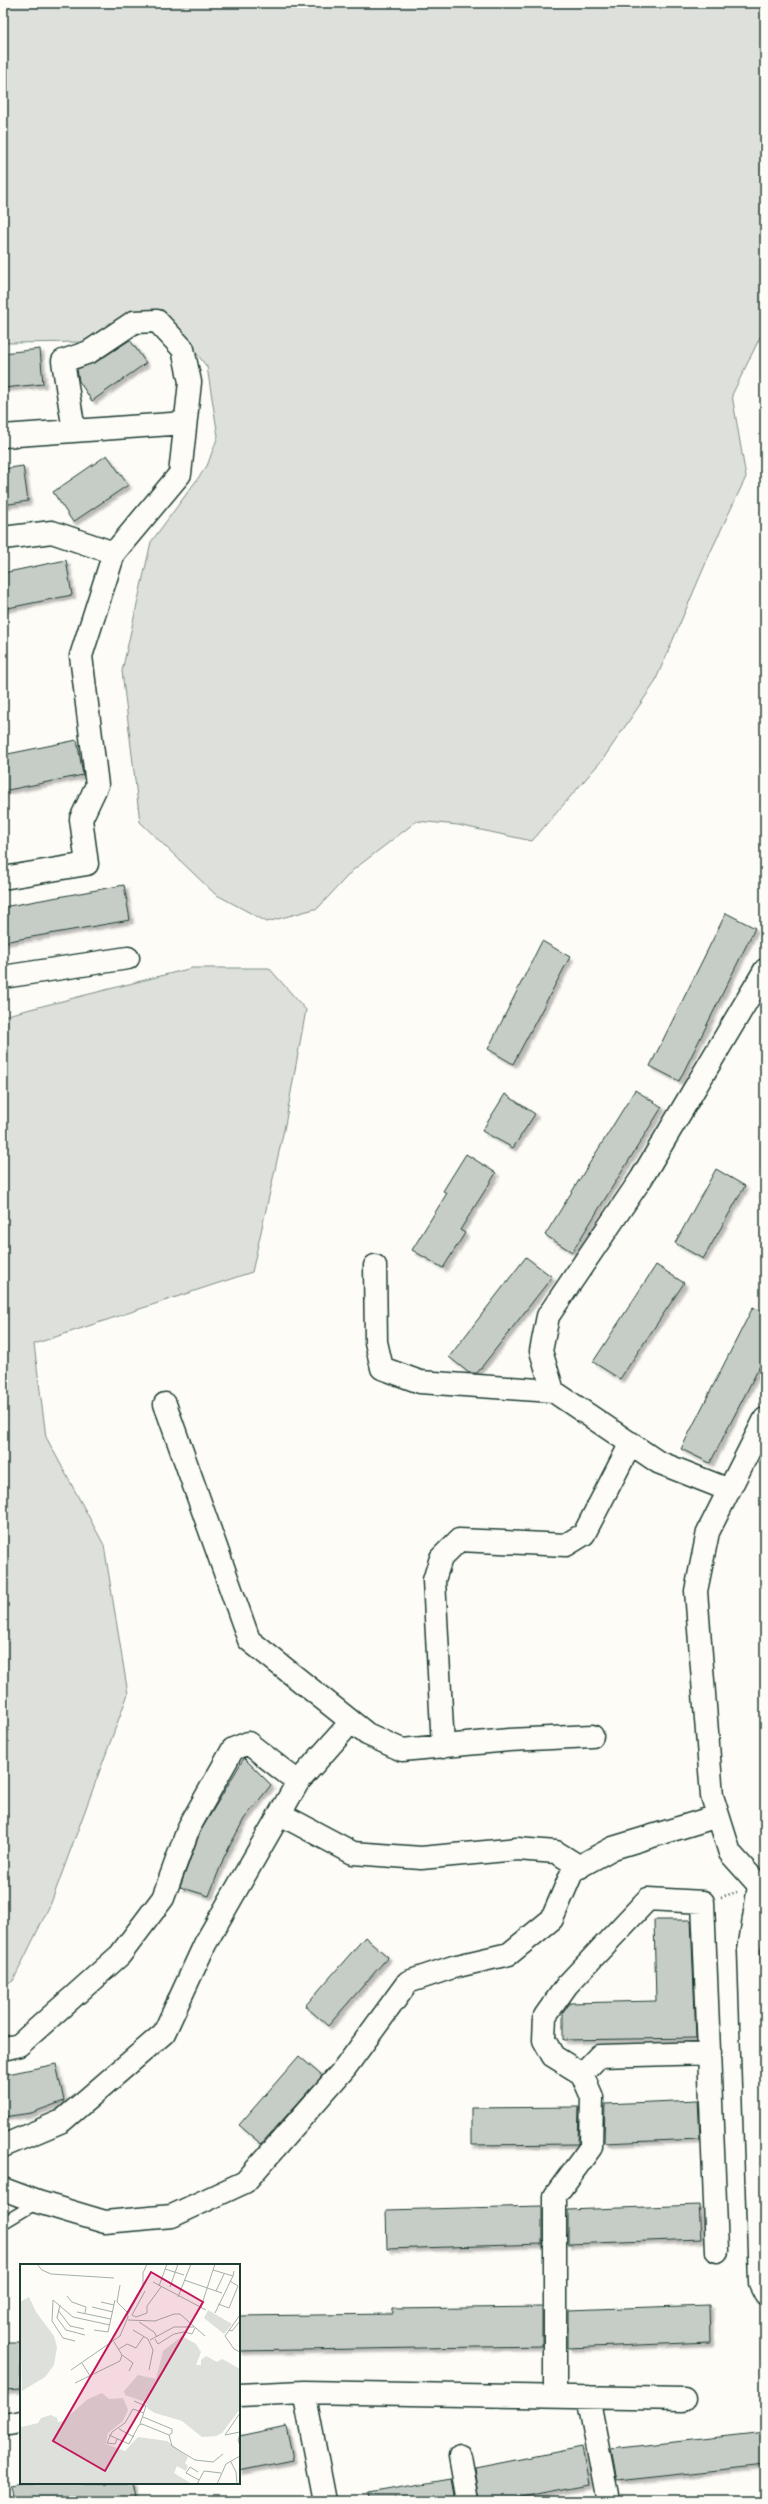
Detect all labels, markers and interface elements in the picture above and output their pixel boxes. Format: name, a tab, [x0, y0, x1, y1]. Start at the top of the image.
inset map	[20, 2264, 240, 2484]

